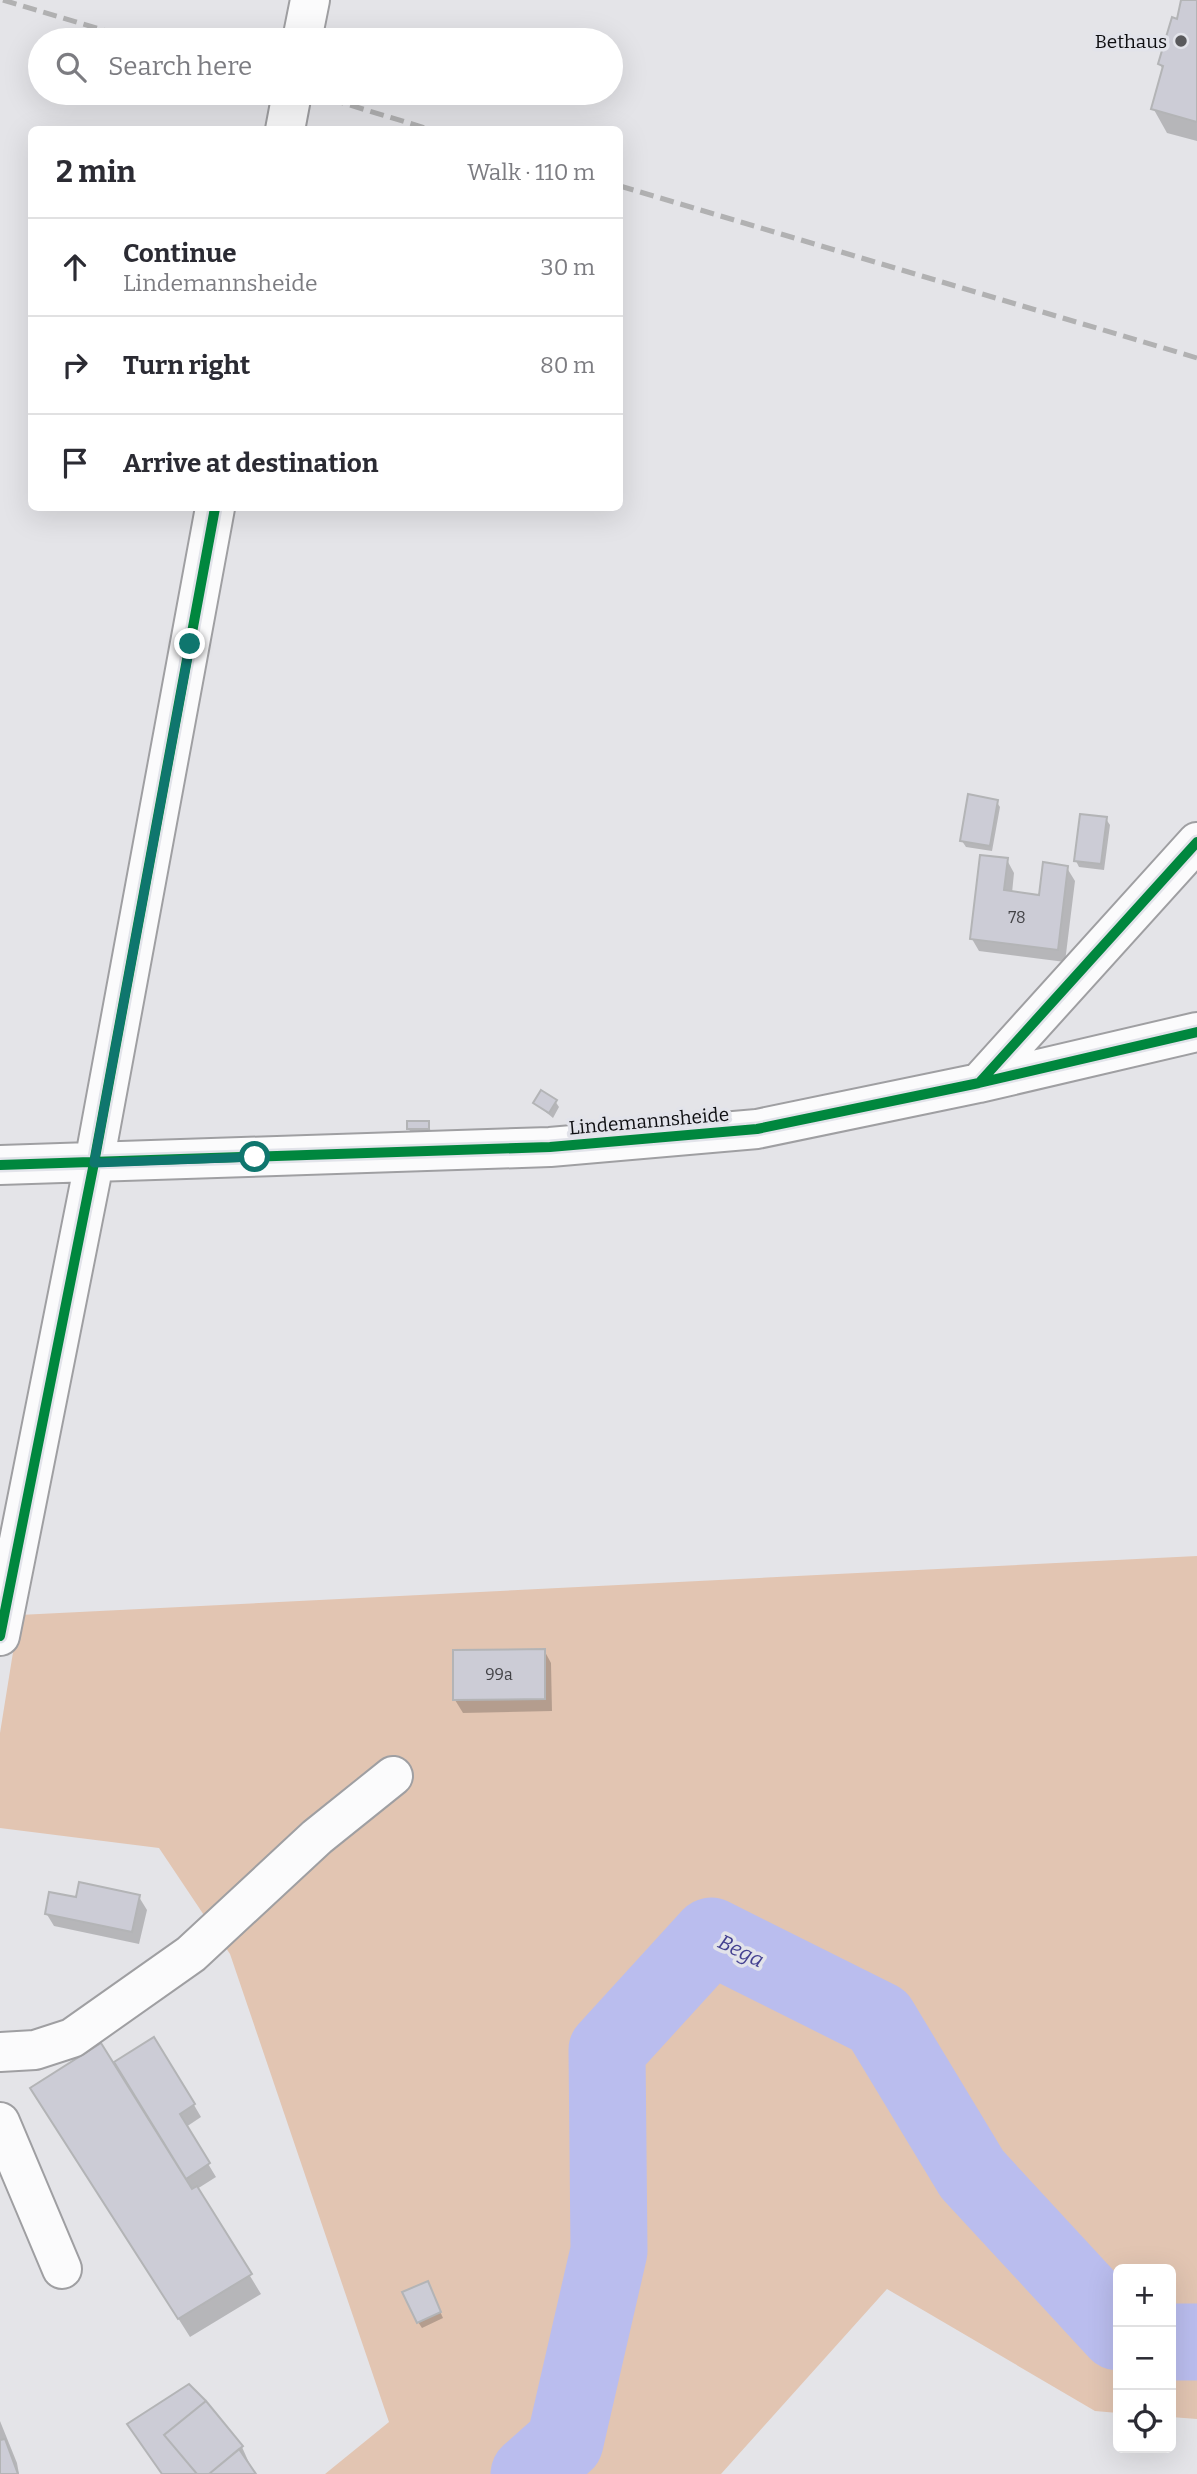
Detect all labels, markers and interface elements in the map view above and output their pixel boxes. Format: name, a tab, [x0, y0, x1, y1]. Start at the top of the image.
search box	[28, 28, 623, 105]
place label: Bethaus	[1095, 30, 1167, 53]
marker: Bethaus	[1173, 33, 1189, 49]
icon: search	[52, 48, 90, 86]
text: Search here	[108, 51, 252, 82]
text: 2 min	[56, 154, 136, 190]
text: Walk · 110 m	[467, 158, 595, 186]
text: Continue	[123, 238, 237, 269]
icon: ahead	[56, 248, 94, 286]
text: 30 m	[541, 253, 595, 281]
text: Lindemannsheide	[123, 269, 318, 297]
icon: right	[56, 346, 94, 384]
text: Turn right	[123, 350, 250, 381]
text: 80 m	[540, 351, 595, 379]
icon: arrive	[56, 444, 94, 482]
text: Arrive at destination	[123, 448, 378, 479]
route end	[174, 628, 205, 659]
house number: 78	[1008, 908, 1026, 927]
street label: Lindemannsheide	[568, 1103, 730, 1139]
route start	[239, 1141, 270, 1172]
house number: 99a	[485, 1665, 513, 1684]
water label: Bega	[714, 1929, 768, 1973]
map controls	[1113, 2264, 1176, 2453]
button: +	[1113, 2264, 1176, 2327]
button: −	[1113, 2327, 1176, 2390]
button: locate	[1113, 2390, 1176, 2453]

